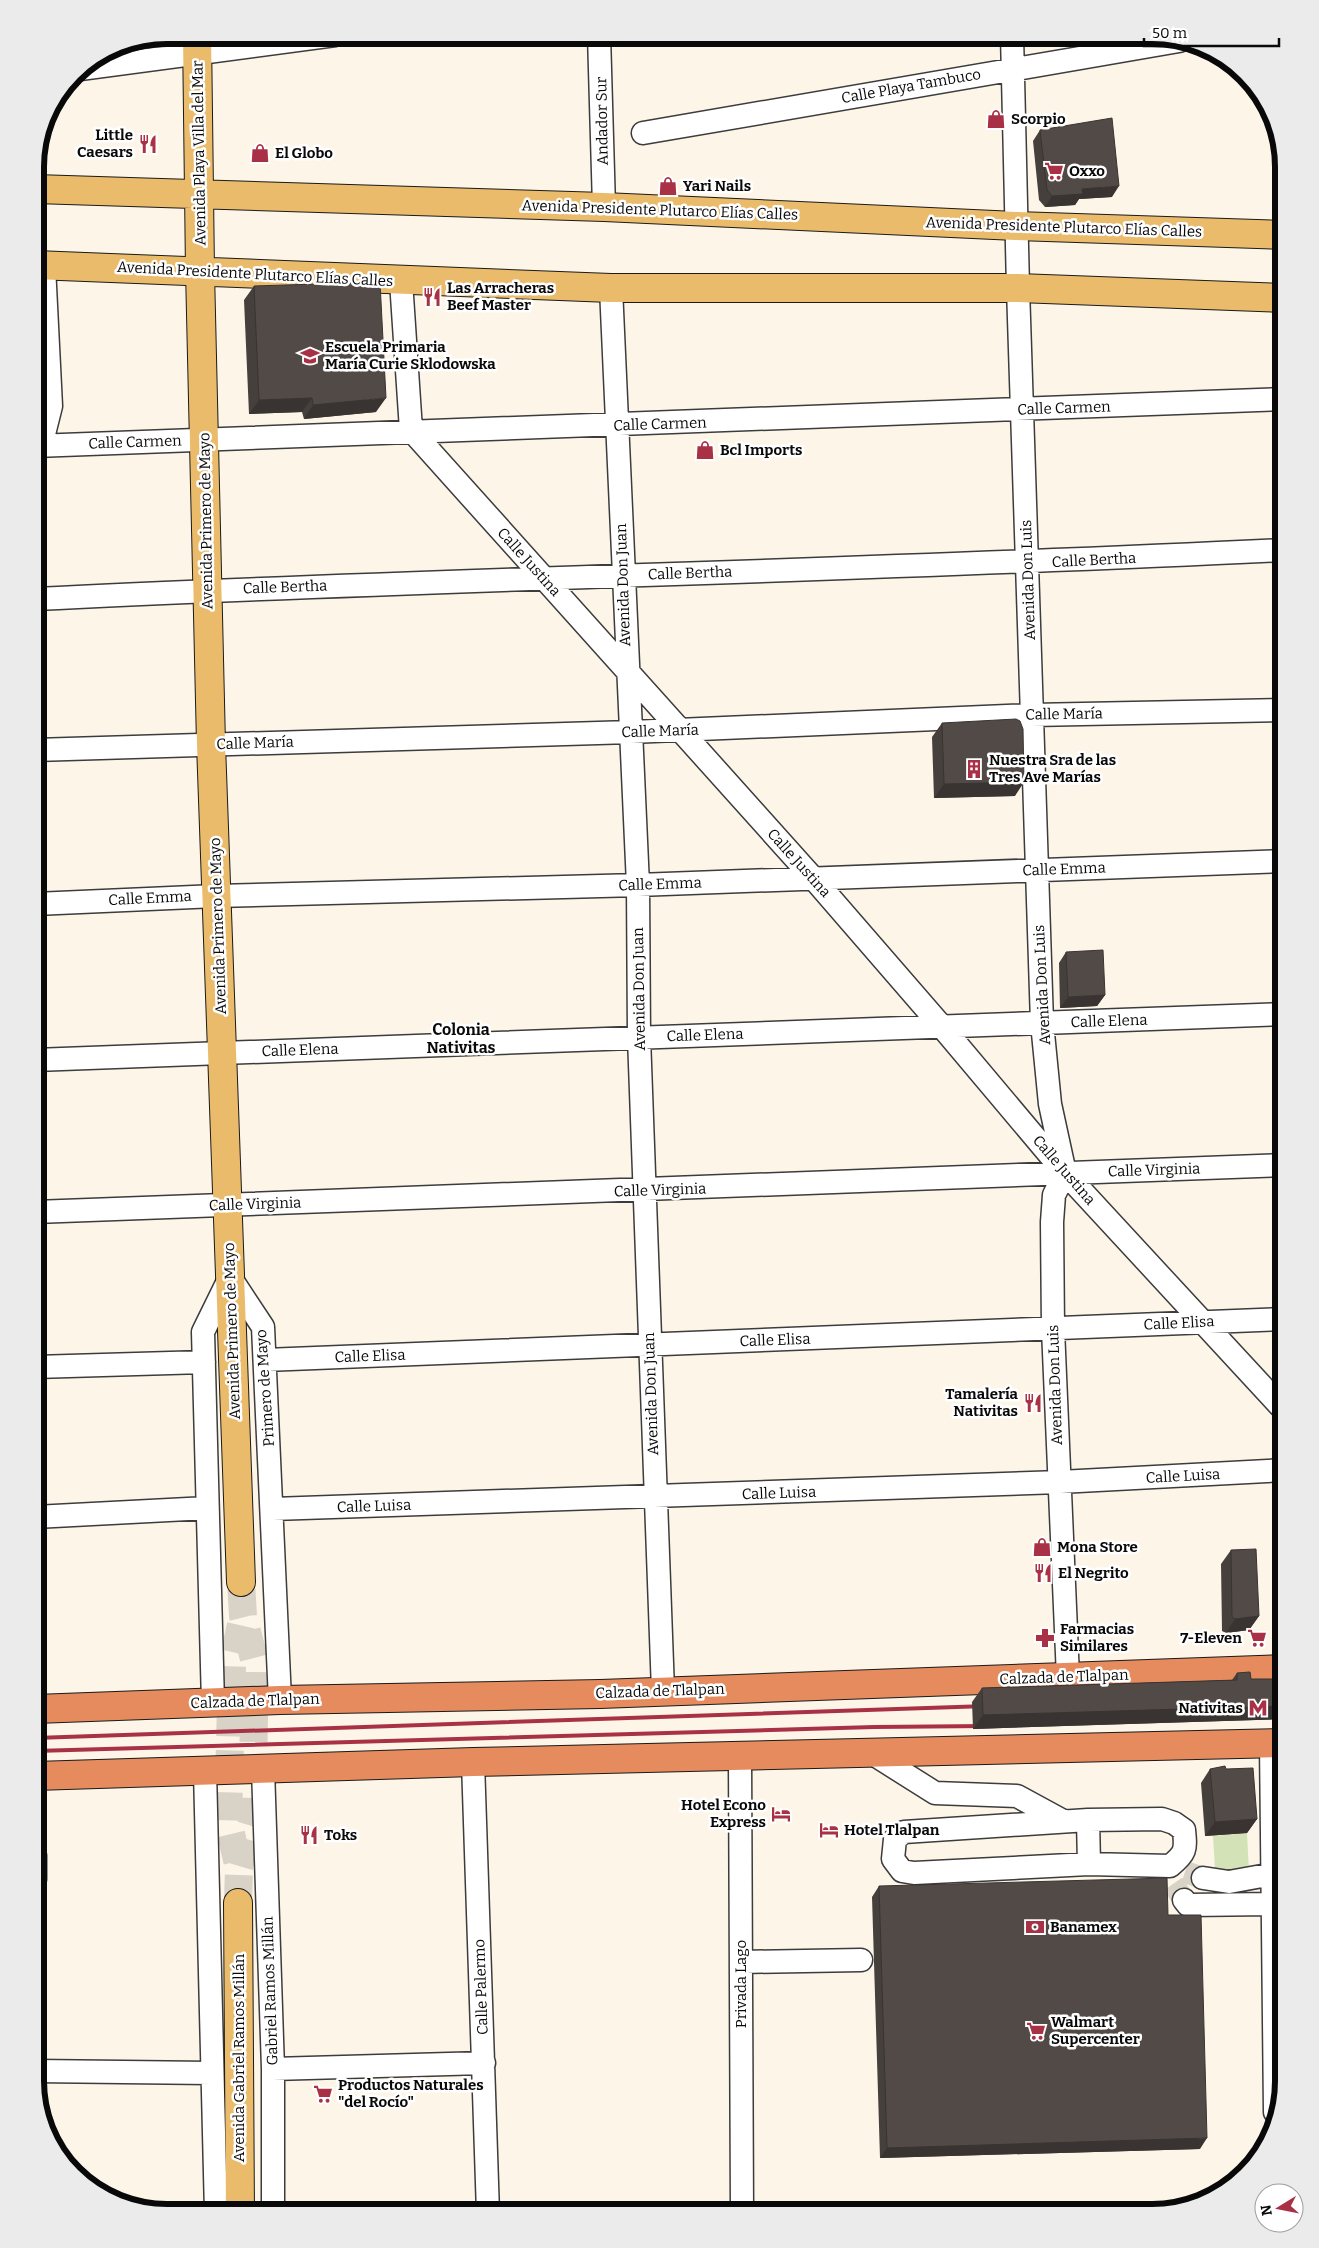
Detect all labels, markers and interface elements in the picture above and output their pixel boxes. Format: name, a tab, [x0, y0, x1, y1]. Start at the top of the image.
scale bar	[1144, 15, 1279, 47]
text: 50 m	[1152, 24, 1188, 42]
street label: Avenida Playa Villa del Mar	[188, 60, 210, 246]
street label: Calle Playa Tambuco	[840, 65, 982, 107]
street label: Andador Sur	[592, 76, 612, 165]
shop icon: Scorpio	[985, 108, 1007, 130]
place label: Scorpio	[1011, 110, 1066, 128]
place label: Little Caesars	[77, 126, 133, 161]
restaurant icon: Little Caesars	[137, 133, 159, 155]
shop icon: El Globo	[249, 142, 271, 164]
place label: El Globo	[275, 144, 333, 162]
supermarket icon: Oxxo	[1043, 160, 1065, 182]
place label: Oxxo	[1069, 162, 1105, 180]
shop icon: Yari Nails	[657, 175, 679, 197]
place label: Yari Nails	[683, 177, 751, 195]
street label: Avenida Presidente Plutarco Elías Calles	[521, 196, 799, 224]
street label: Avenida Presidente Plutarco Elías Calles	[925, 213, 1203, 241]
street label: Avenida Presidente Plutarco Elías Calles	[116, 258, 394, 290]
place label: Las Arracheras Beef Master	[447, 279, 554, 314]
restaurant icon: Las Arracheras Beef Master	[421, 286, 443, 308]
place label: Escuela Primaria María Curie Sklodowska	[325, 338, 496, 373]
school or university icon: Escuela Primaria María Curie Sklodowska	[299, 345, 321, 367]
street label: Calle Carmen	[1017, 397, 1111, 419]
street label: Calle Carmen	[613, 413, 707, 435]
street label: Calle Carmen	[88, 431, 182, 453]
street label: Avenida Primero de Mayo	[195, 432, 217, 610]
shop icon: Bcl Imports	[694, 439, 716, 461]
place label: Bcl Imports	[720, 441, 802, 459]
street label: Avenida Don Luis	[1017, 520, 1039, 640]
street label: Avenida Don Juan	[612, 523, 634, 647]
street label: Calle Justina	[493, 524, 565, 600]
street label: Calle Bertha	[1051, 549, 1137, 571]
street label: Calle Bertha	[647, 563, 733, 583]
street label: Calle Bertha	[242, 577, 328, 597]
street label: Calle María	[1025, 704, 1103, 724]
street label: Calle María	[621, 721, 699, 741]
street label: Calle María	[216, 733, 294, 753]
place label: Nuestra Sra de las Tres Ave Marías	[989, 751, 1116, 786]
building icon: Nuestra Sra de las Tres Ave Marías	[963, 758, 985, 780]
street label: Calle Justina	[763, 825, 835, 901]
street label: Avenida Primero de Mayo	[206, 837, 230, 1015]
street label: Calle Emma	[1022, 859, 1106, 879]
street label: Calle Emma	[618, 874, 702, 894]
street label: Calle Emma	[108, 887, 192, 909]
street label: Avenida Don Luis	[1030, 924, 1054, 1046]
street label: Avenida Don Juan	[629, 927, 649, 1051]
street label: Calle Elena	[1070, 1011, 1148, 1031]
district label: Colonia Nativitas	[426, 1020, 496, 1057]
street label: Calle Elena	[666, 1025, 744, 1045]
street label: Calle Elena	[261, 1040, 339, 1060]
street label: Calle Justina	[1029, 1132, 1099, 1208]
street label: Calle Virginia	[1107, 1159, 1201, 1181]
street label: Calle Virginia	[613, 1179, 707, 1201]
street label: Calle Virginia	[208, 1193, 302, 1215]
street label: Avenida Primero de Mayo	[220, 1242, 244, 1420]
street label: Calle Elisa	[1143, 1312, 1215, 1334]
street label: Avenida Don Luis	[1044, 1325, 1066, 1445]
street label: Primero de Mayo	[252, 1329, 278, 1447]
street label: Calle Elisa	[739, 1330, 811, 1350]
street label: Avenida Don Juan	[640, 1332, 662, 1456]
street label: Calle Elisa	[334, 1346, 406, 1366]
place label: Tamalería Nativitas	[945, 1385, 1019, 1420]
restaurant icon: Tamalería Nativitas	[1022, 1392, 1044, 1414]
street label: Calle Luisa	[1145, 1465, 1221, 1487]
street label: Calle Luisa	[741, 1483, 817, 1503]
street label: Calle Luisa	[336, 1496, 412, 1516]
shop icon: Mona Store	[1031, 1536, 1053, 1558]
place label: Mona Store	[1057, 1538, 1138, 1556]
restaurant icon: El Negrito	[1032, 1562, 1054, 1584]
place label: El Negrito	[1058, 1564, 1129, 1582]
place label: Farmacias Similares	[1060, 1620, 1134, 1655]
pharmacy icon: Farmacias Similares	[1034, 1627, 1056, 1649]
supermarket icon: 7-Eleven	[1246, 1627, 1268, 1649]
place label: 7-Eleven	[1180, 1629, 1242, 1647]
street label: Calzada de Tlalpan	[999, 1666, 1129, 1688]
street label: Calzada de Tlalpan	[595, 1680, 725, 1702]
street label: Calzada de Tlalpan	[190, 1690, 320, 1712]
metro station icon: Nativitas	[1247, 1697, 1269, 1719]
place label: Nativitas	[1178, 1699, 1243, 1717]
place label: Hotel Econo Express	[681, 1796, 766, 1831]
hotel icon: Hotel Econo Express	[770, 1803, 792, 1825]
hotel icon: Hotel Tlalpan	[818, 1819, 840, 1841]
place label: Hotel Tlalpan	[844, 1821, 940, 1839]
restaurant icon: Toks	[298, 1824, 320, 1846]
place label: Toks	[324, 1826, 357, 1844]
street label: Gabriel Ramos Millán	[258, 1916, 282, 2066]
bank icon: Banamex	[1024, 1916, 1046, 1938]
place label: Banamex	[1050, 1918, 1117, 1936]
street label: Calle Palermo	[470, 1939, 492, 2035]
street label: Privada Lago	[732, 1940, 750, 2028]
street label: Avenida Gabriel Ramos Millán	[230, 1953, 248, 2162]
place label: Walmart Supercenter	[1051, 2013, 1140, 2048]
supermarket icon: Walmart Supercenter	[1025, 2020, 1047, 2042]
place label: Productos Naturales "del Rocío"	[338, 2076, 484, 2111]
supermarket icon: Productos Naturales "del Rocío"	[312, 2083, 334, 2105]
north arrow	[1254, 2183, 1304, 2233]
text: N	[1257, 2203, 1276, 2217]

